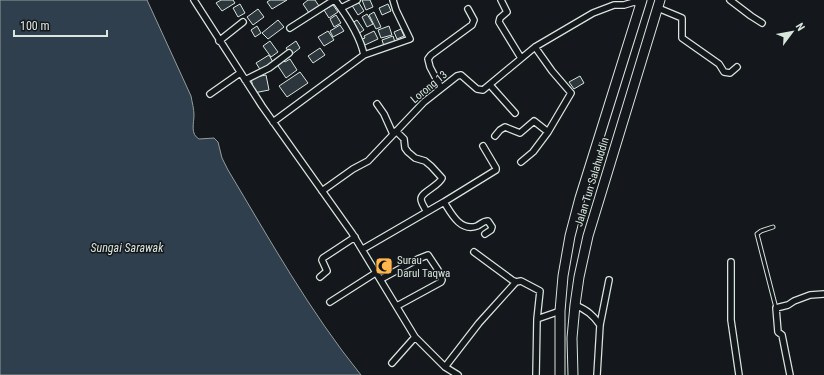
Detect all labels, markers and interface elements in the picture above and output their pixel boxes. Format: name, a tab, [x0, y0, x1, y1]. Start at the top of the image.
scale bar	[14, 12, 107, 38]
north arrow	[772, 12, 812, 52]
text: 100 m	[20, 19, 50, 33]
text: N	[793, 21, 807, 33]
street label: Lorong 13	[408, 68, 450, 106]
street label: Jalan Tun Salahuddin	[572, 136, 612, 228]
water label: Sungai Sarawak	[91, 241, 164, 255]
place label: Surau Darul Taqwa	[397, 254, 450, 280]
mosque icon: Surau Darul Taqwa	[374, 256, 394, 276]

